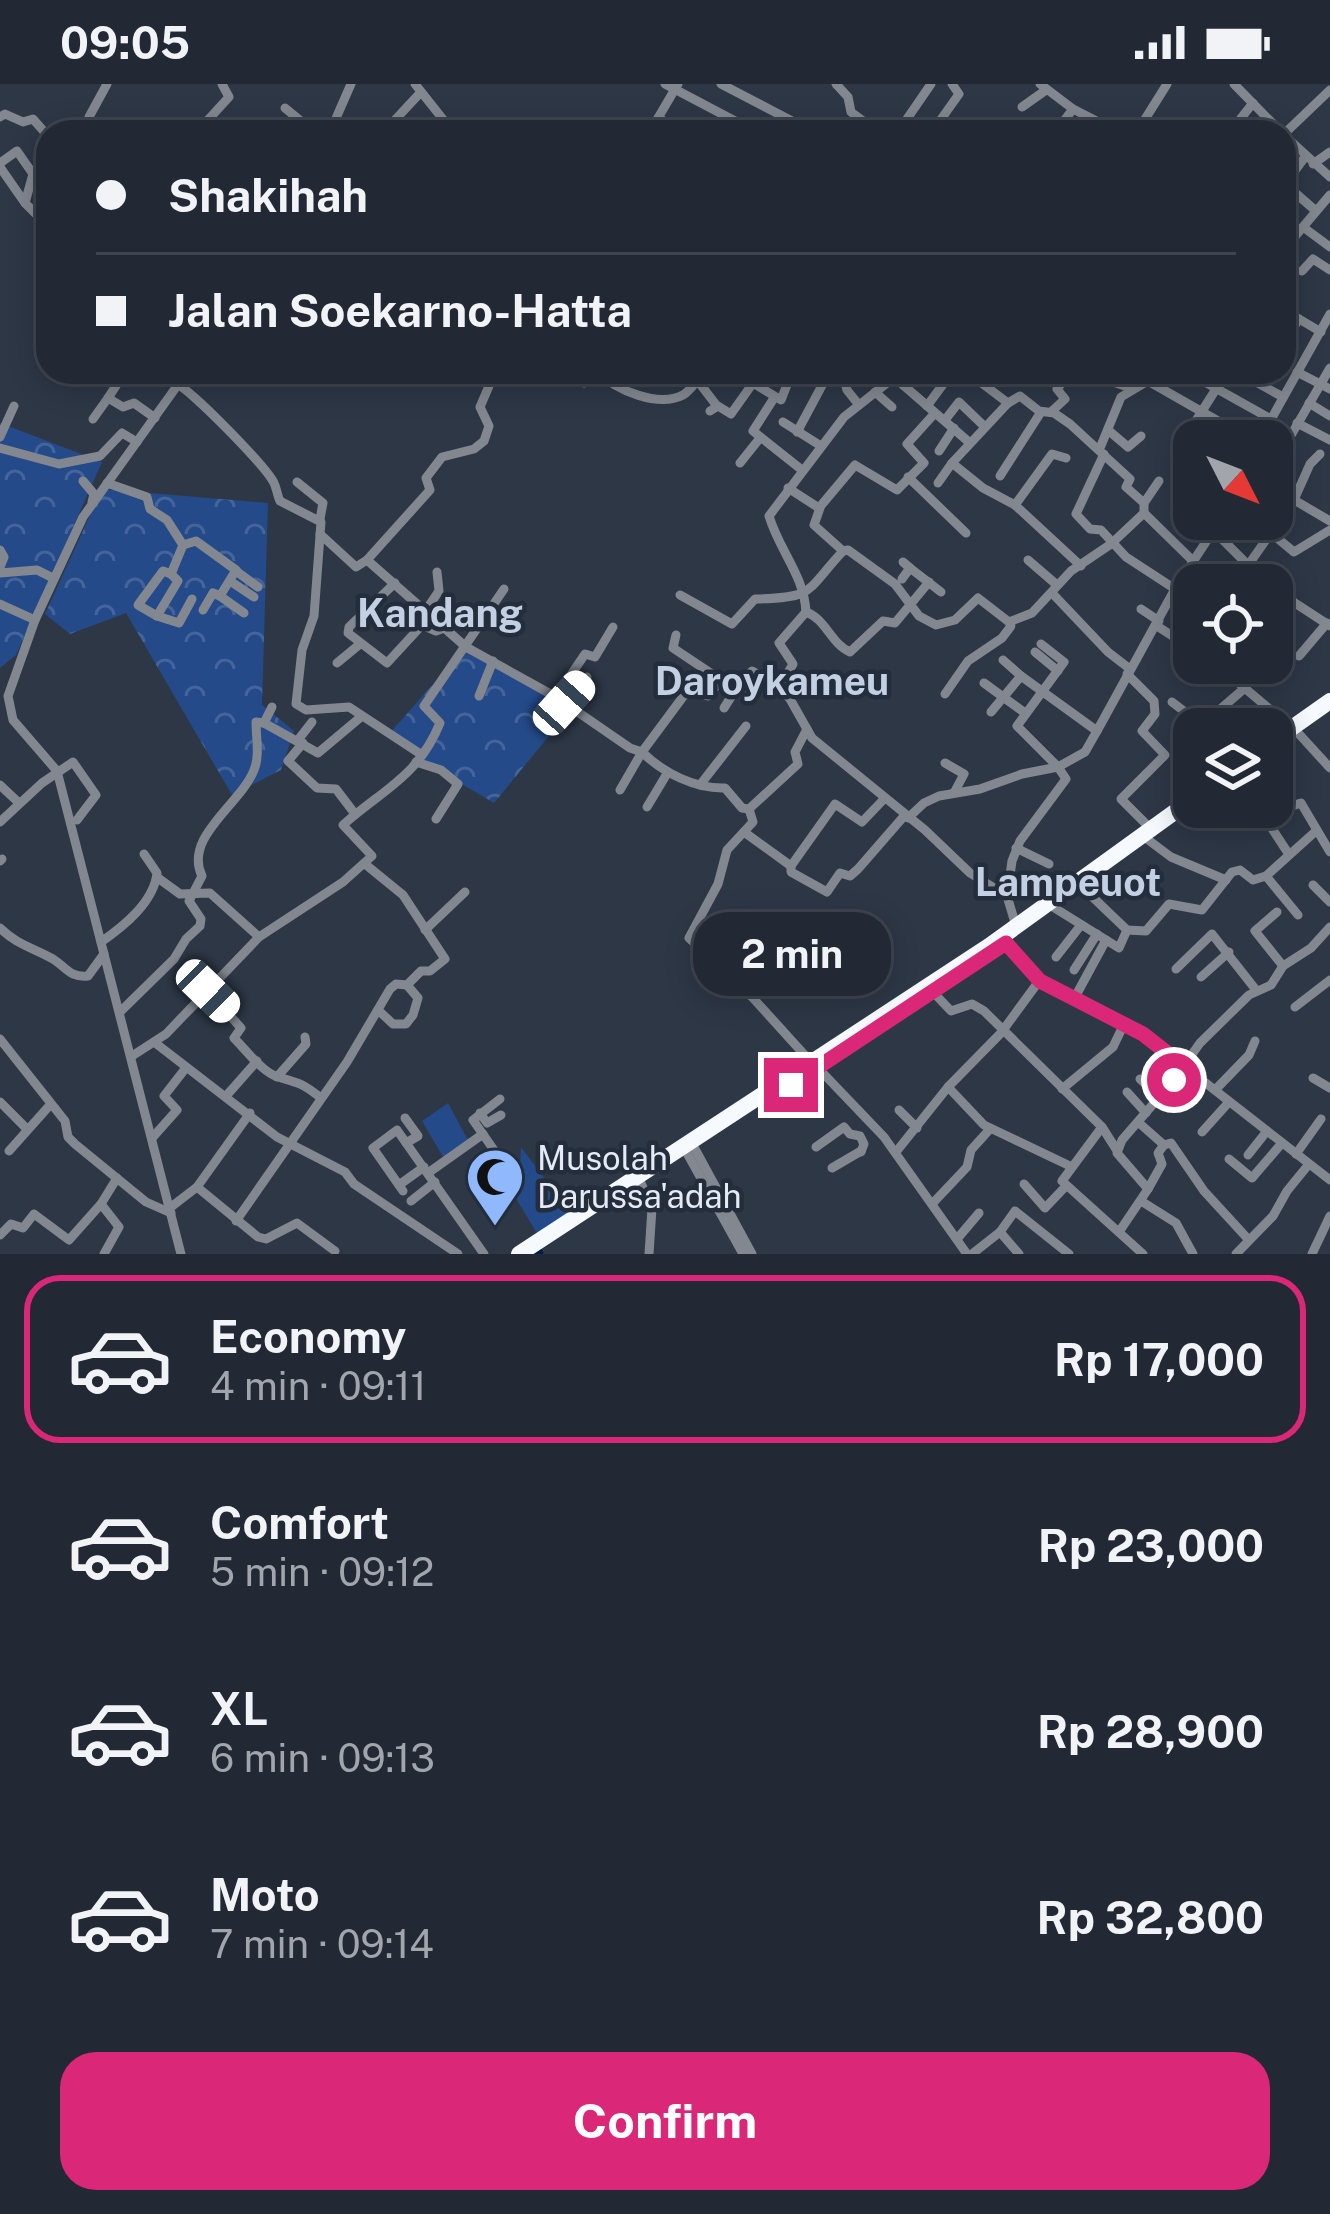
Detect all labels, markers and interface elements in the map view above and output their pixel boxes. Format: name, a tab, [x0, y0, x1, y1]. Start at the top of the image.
text: 09:05	[60, 16, 190, 69]
text: Shakihah	[168, 169, 368, 222]
text: Jalan Soekarno-Hatta	[168, 284, 632, 337]
north arrow	[1173, 420, 1293, 540]
map controls	[1173, 420, 1293, 828]
button: locate	[1173, 564, 1293, 684]
district label: Kandang	[357, 590, 523, 636]
district label: Daroykameu	[655, 658, 889, 704]
car	[527, 664, 601, 742]
button: layers	[1173, 708, 1293, 828]
district label: Lampeuot	[975, 859, 1161, 905]
callout: 2 min	[692, 911, 890, 995]
text: 2 min	[741, 931, 843, 977]
car	[170, 953, 246, 1029]
route start	[1147, 1053, 1201, 1107]
route end	[764, 1058, 818, 1112]
place label: Musolah Darussa'adah	[537, 1139, 742, 1215]
mosque icon: Musolah Darussa'adah	[464, 1146, 526, 1228]
icon: car	[66, 1305, 174, 1413]
text: Economy	[210, 1310, 406, 1363]
text: Rp 17,000	[1054, 1333, 1264, 1386]
text: 4 min · 09:11	[210, 1363, 426, 1409]
icon: car	[66, 1491, 174, 1599]
text: Comfort	[210, 1496, 389, 1549]
text: Rp 23,000	[1038, 1519, 1264, 1572]
text: 5 min · 09:12	[210, 1549, 434, 1595]
icon: car	[66, 1677, 174, 1785]
text: XL	[210, 1682, 268, 1735]
text: Rp 28,900	[1037, 1705, 1264, 1758]
text: 6 min · 09:13	[210, 1735, 435, 1781]
icon: car	[66, 1863, 174, 1971]
text: Moto	[210, 1868, 320, 1921]
text: Rp 32,800	[1037, 1891, 1264, 1944]
text: 7 min · 09:14	[210, 1921, 434, 1967]
button: Confirm	[60, 2052, 1270, 2190]

